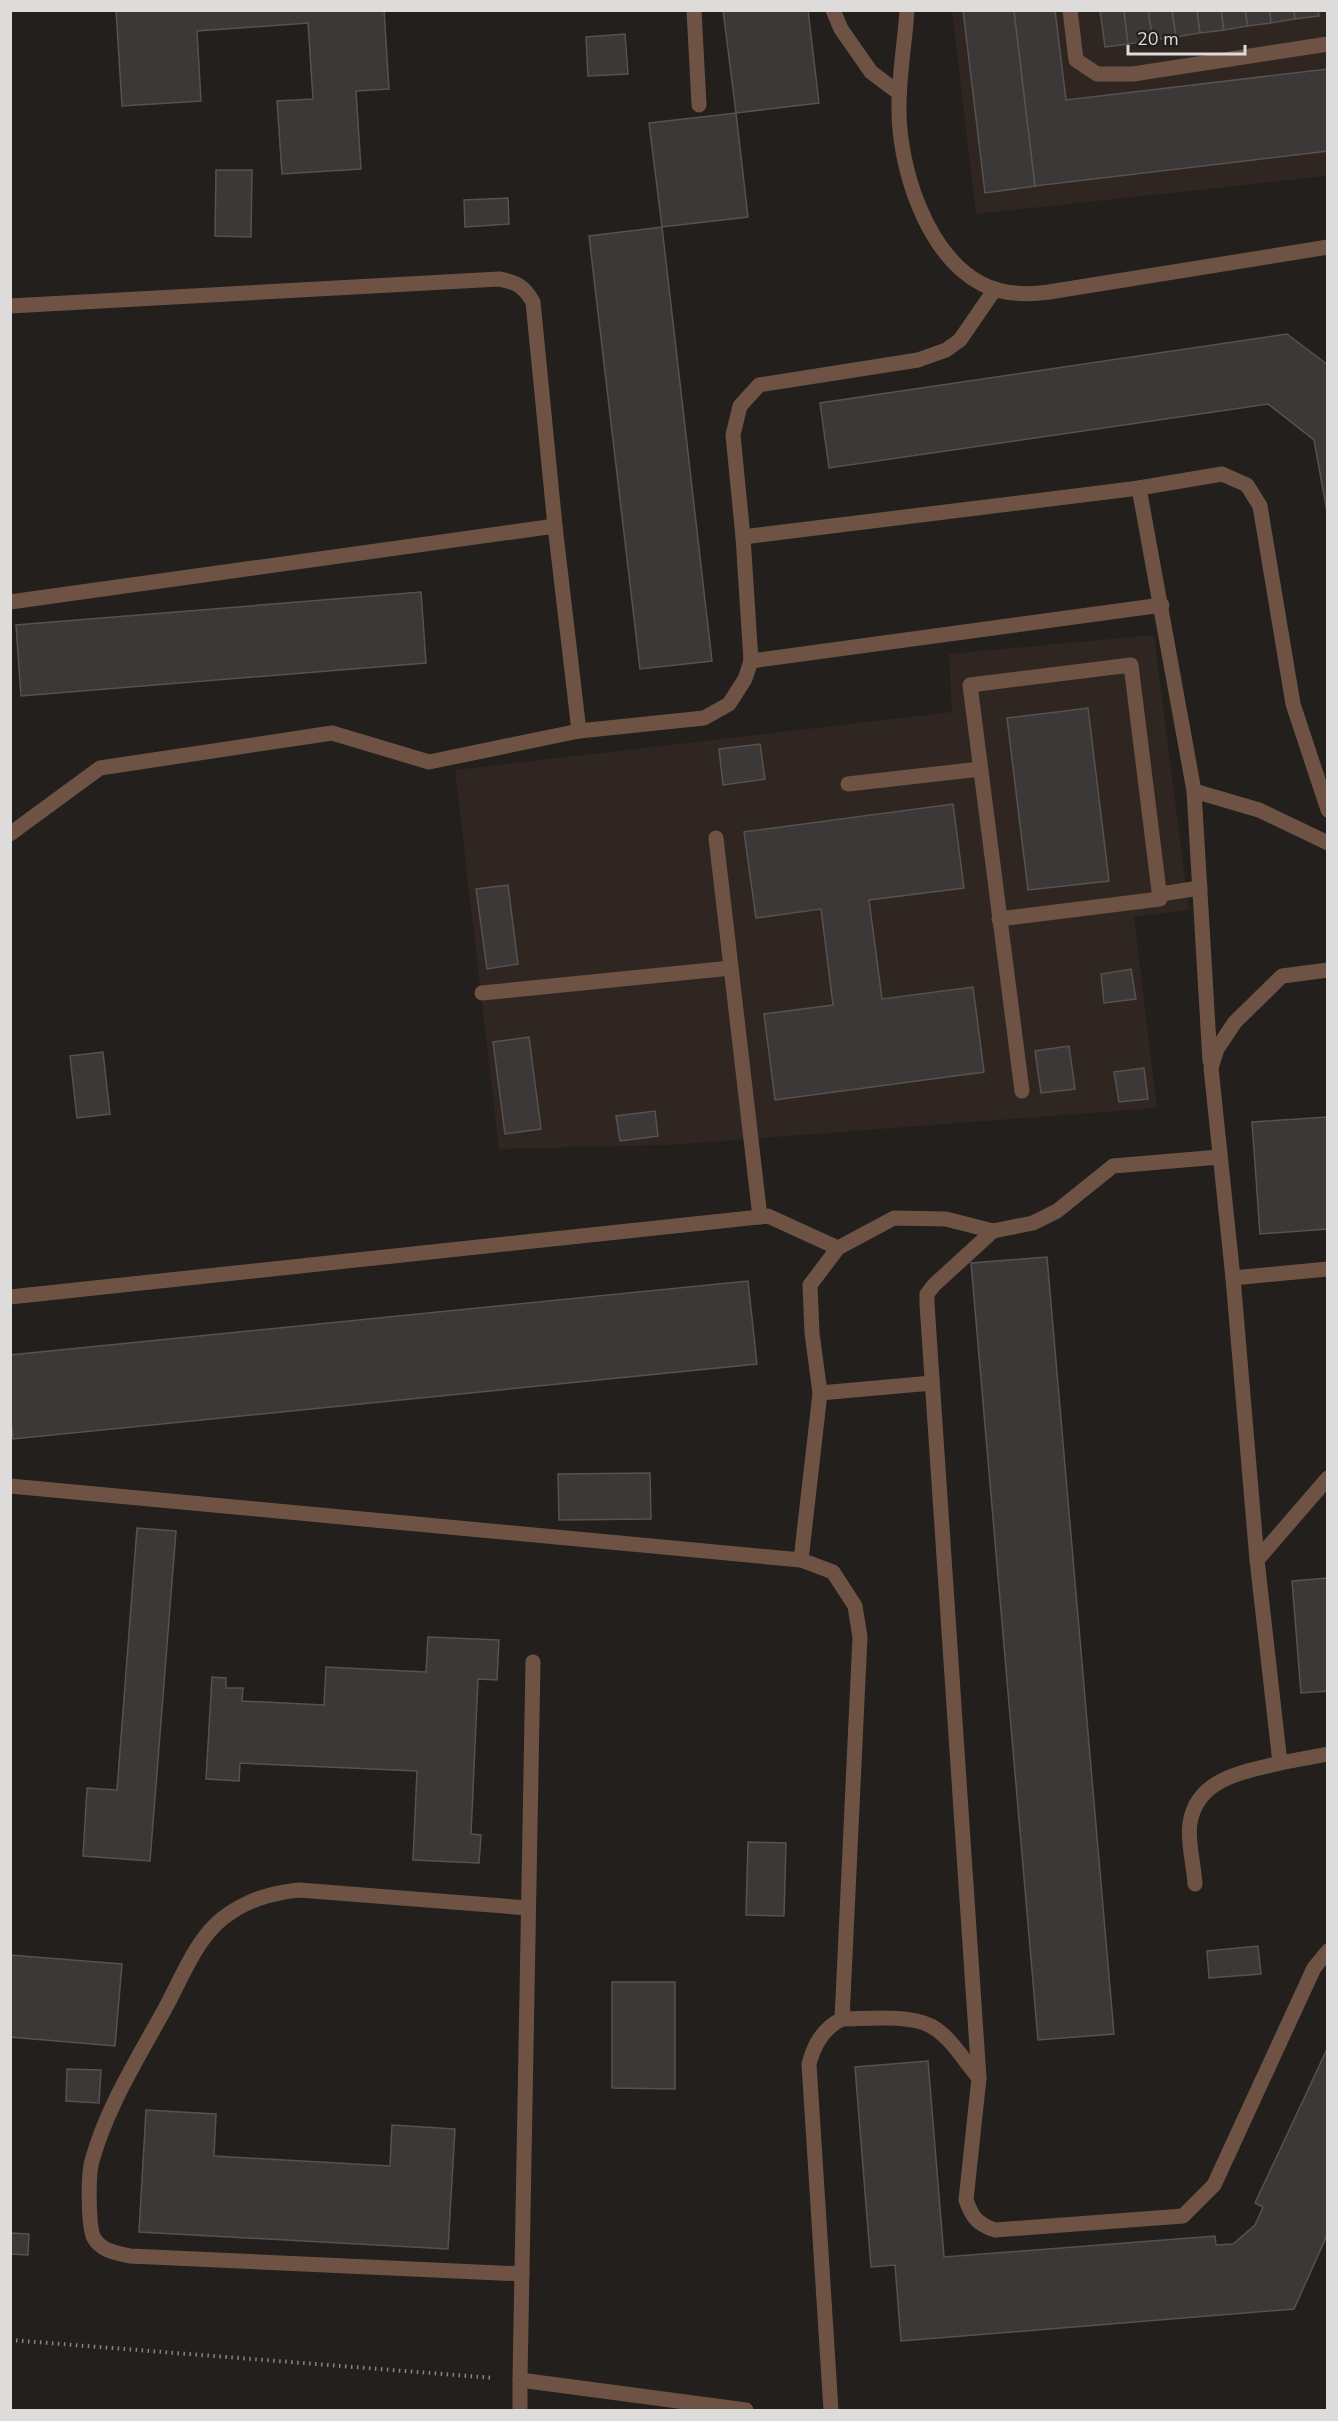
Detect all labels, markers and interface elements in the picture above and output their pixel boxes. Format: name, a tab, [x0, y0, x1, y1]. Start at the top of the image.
scale bar	[1128, 18, 1245, 56]
text: 20 m	[1137, 27, 1179, 51]

